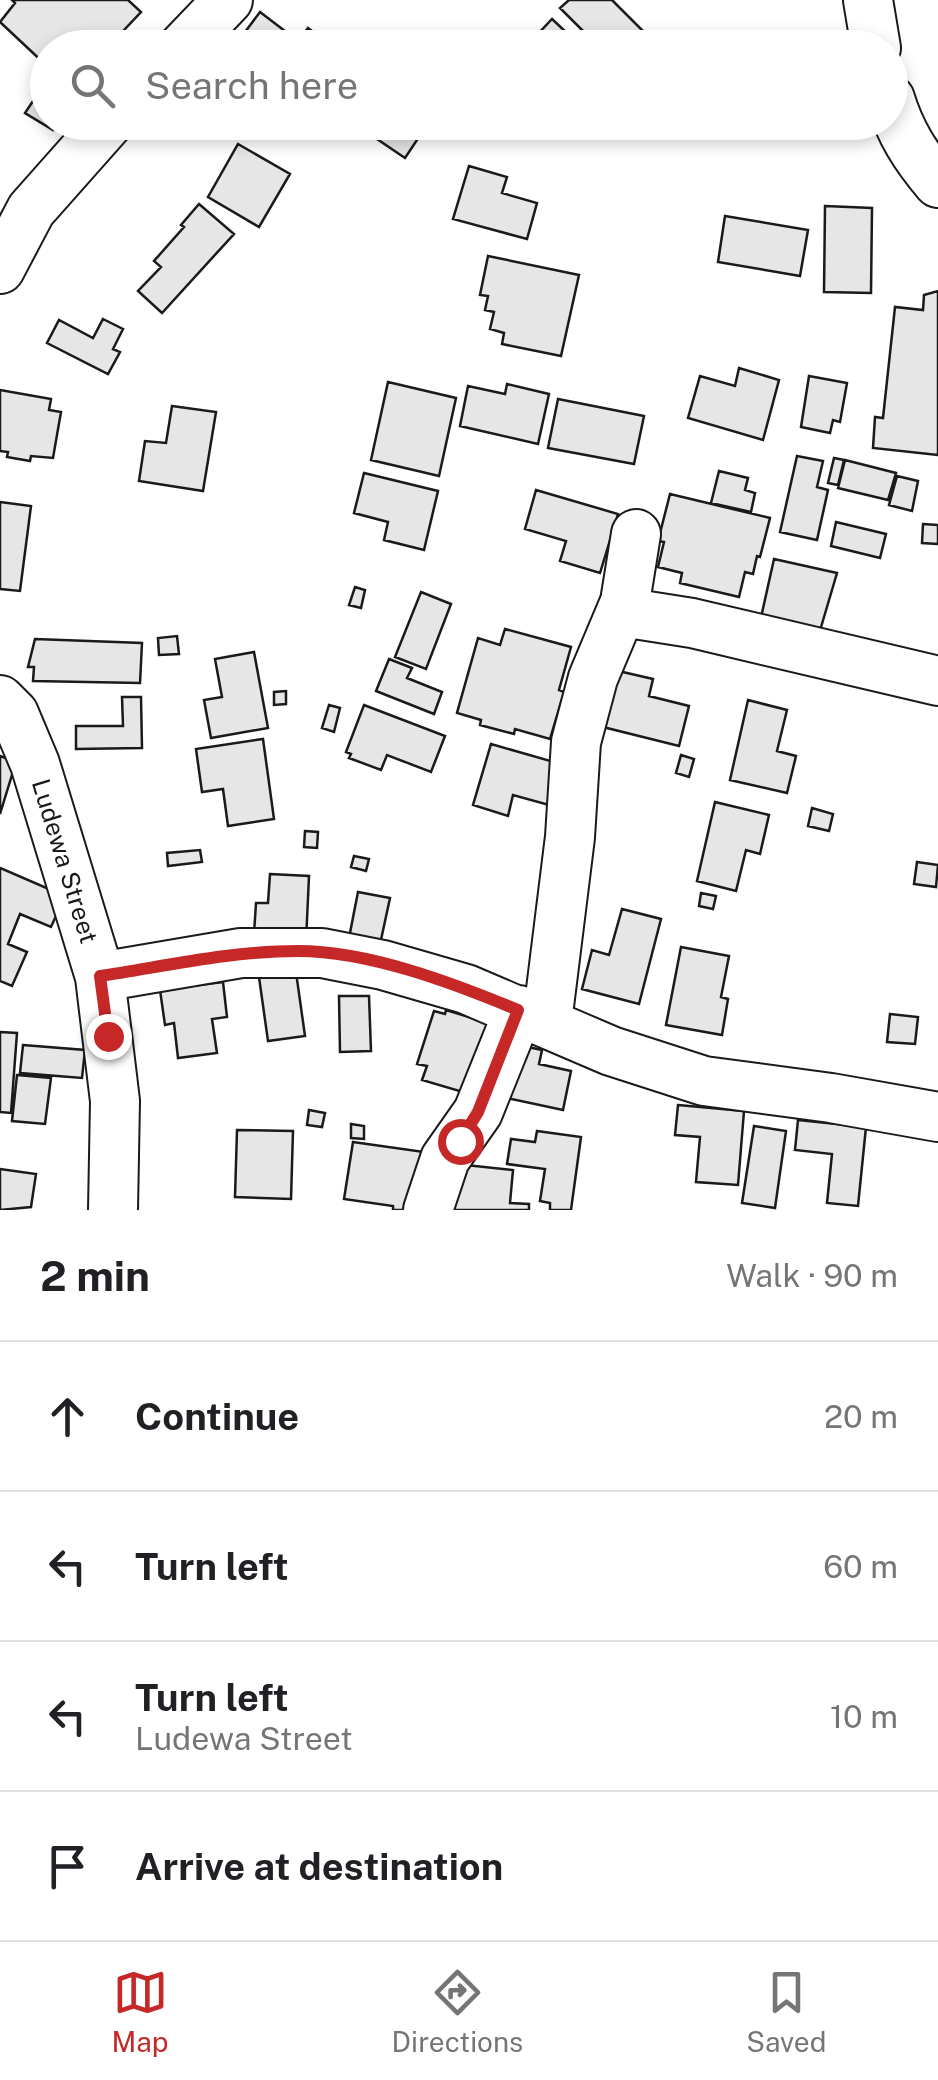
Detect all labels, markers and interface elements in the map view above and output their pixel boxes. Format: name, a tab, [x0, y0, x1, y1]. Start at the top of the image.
search box	[30, 30, 908, 140]
icon: search	[65, 58, 120, 113]
text: Search here	[145, 63, 358, 108]
street label: Ludewa Street	[26, 775, 104, 947]
route end	[86, 1014, 132, 1060]
route start	[438, 1119, 484, 1165]
text: 2 min	[40, 1251, 150, 1300]
text: Walk · 90 m	[726, 1257, 898, 1294]
icon: ahead	[40, 1389, 95, 1444]
text: Continue	[135, 1394, 299, 1439]
text: 20 m	[824, 1398, 898, 1435]
icon: left	[40, 1539, 95, 1594]
text: Turn left	[135, 1544, 289, 1589]
text: 60 m	[823, 1548, 898, 1585]
text: Turn left	[135, 1675, 289, 1720]
icon: left	[40, 1689, 95, 1744]
text: 10 m	[830, 1698, 898, 1735]
text: Ludewa Street	[135, 1720, 353, 1757]
icon: arrive	[40, 1839, 95, 1894]
text: Arrive at destination	[135, 1844, 503, 1889]
tab: Map	[112, 1965, 168, 2058]
tab: Directions	[392, 1965, 523, 2058]
tab: Saved	[746, 1965, 826, 2058]

